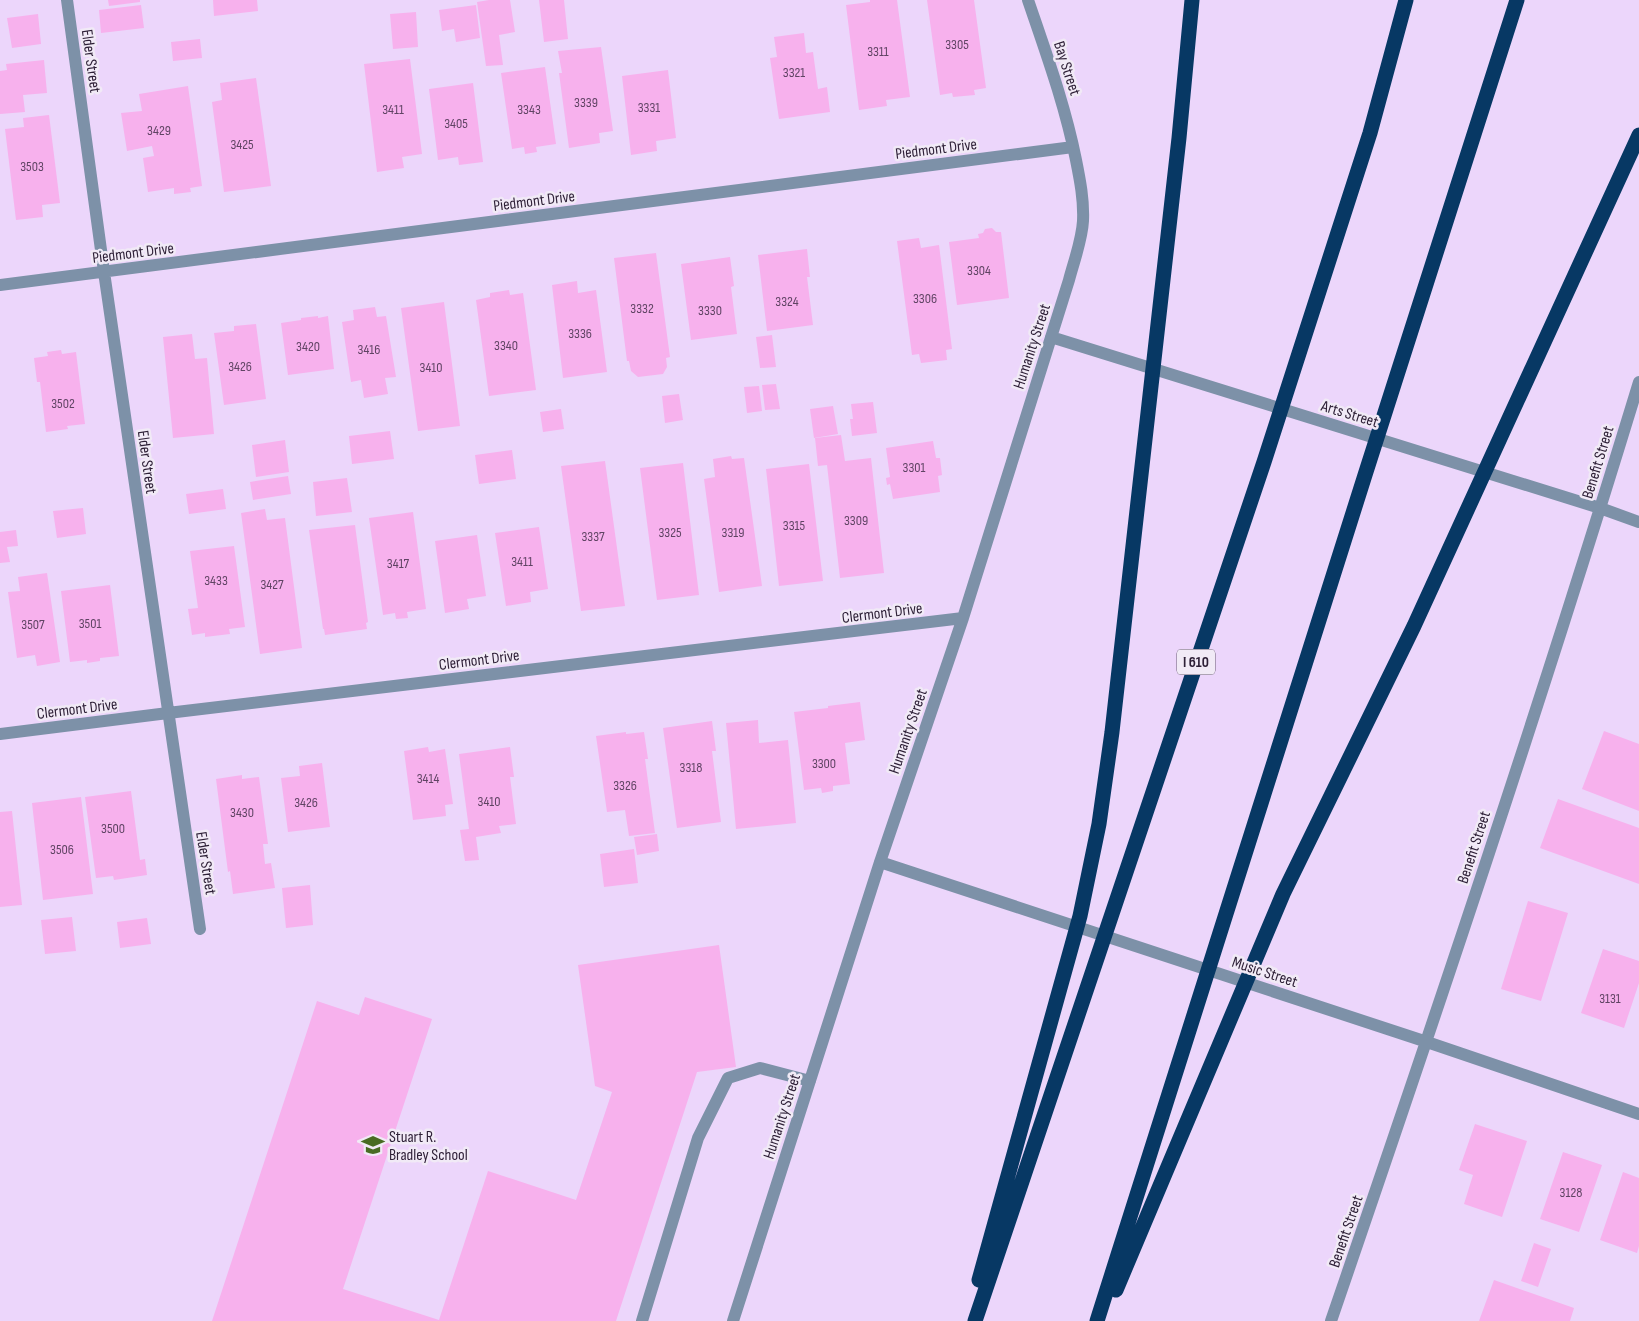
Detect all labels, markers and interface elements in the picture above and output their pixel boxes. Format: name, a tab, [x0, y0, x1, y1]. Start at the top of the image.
street label: Elder Street	[77, 28, 104, 94]
house number: 3305	[945, 36, 969, 53]
street label: Bay Street	[1049, 39, 1084, 98]
house number: 3311	[867, 43, 889, 60]
house number: 3321	[783, 64, 805, 81]
house number: 3339	[574, 94, 598, 111]
house number: 3331	[638, 99, 660, 116]
house number: 3411	[382, 101, 404, 118]
house number: 3343	[517, 101, 541, 118]
house number: 3405	[444, 115, 468, 132]
house number: 3429	[147, 122, 171, 139]
street label: Piedmont Drive	[894, 135, 978, 164]
house number: 3425	[230, 136, 254, 153]
house number: 3503	[20, 158, 44, 175]
street label: Piedmont Drive	[492, 187, 576, 216]
street label: Piedmont Drive	[91, 239, 175, 268]
house number: 3304	[967, 262, 991, 279]
house number: 3306	[913, 290, 937, 307]
house number: 3324	[775, 293, 799, 310]
house number: 3332	[630, 300, 654, 317]
street label: Humanity Street	[1010, 301, 1055, 391]
house number: 3330	[698, 302, 722, 319]
house number: 3336	[568, 325, 592, 342]
house number: 3340	[494, 337, 518, 354]
house number: 3420	[296, 338, 320, 355]
house number: 3416	[358, 341, 380, 358]
house number: 3426	[228, 358, 252, 375]
house number: 3410	[420, 359, 442, 376]
house number: 3502	[51, 395, 75, 412]
street label: Arts Street	[1318, 396, 1381, 432]
street label: Benefit Street	[1578, 424, 1619, 501]
street label: Elder Street	[133, 429, 160, 495]
house number: 3301	[903, 459, 926, 476]
house number: 3309	[844, 512, 868, 529]
house number: 3315	[783, 517, 806, 534]
house number: 3325	[658, 524, 682, 541]
house number: 3319	[722, 524, 744, 541]
house number: 3337	[581, 528, 605, 545]
house number: 3411	[511, 553, 533, 570]
house number: 3417	[387, 555, 410, 572]
house number: 3433	[204, 572, 228, 589]
house number: 3427	[260, 576, 284, 593]
street label: Clermont Drive	[841, 599, 924, 628]
house number: 3501	[79, 615, 101, 632]
house number: 3507	[21, 616, 45, 633]
street label: Clermont Drive	[438, 646, 521, 675]
road number: I 610	[1177, 650, 1215, 674]
street label: Humanity Street	[885, 686, 932, 776]
street label: Clermont Drive	[36, 695, 119, 724]
house number: 3300	[812, 755, 836, 772]
house number: 3318	[680, 759, 702, 776]
house number: 3414	[417, 770, 439, 787]
house number: 3326	[613, 777, 637, 794]
house number: 3410	[478, 793, 500, 810]
house number: 3426	[294, 794, 318, 811]
house number: 3430	[230, 804, 254, 821]
street label: Benefit Street	[1454, 809, 1495, 886]
house number: 3500	[101, 820, 125, 837]
street label: Elder Street	[191, 830, 220, 896]
house number: 3506	[50, 841, 74, 858]
street label: Music Street	[1229, 953, 1300, 992]
house number: 3131	[1599, 990, 1621, 1007]
street label: Humanity Street	[760, 1071, 805, 1161]
place label: Stuart R. Bradley School	[389, 1128, 468, 1165]
school or university icon: Stuart R. Bradley School	[360, 1132, 386, 1158]
house number: 3128	[1560, 1184, 1582, 1201]
street label: Benefit Street	[1325, 1193, 1368, 1270]

